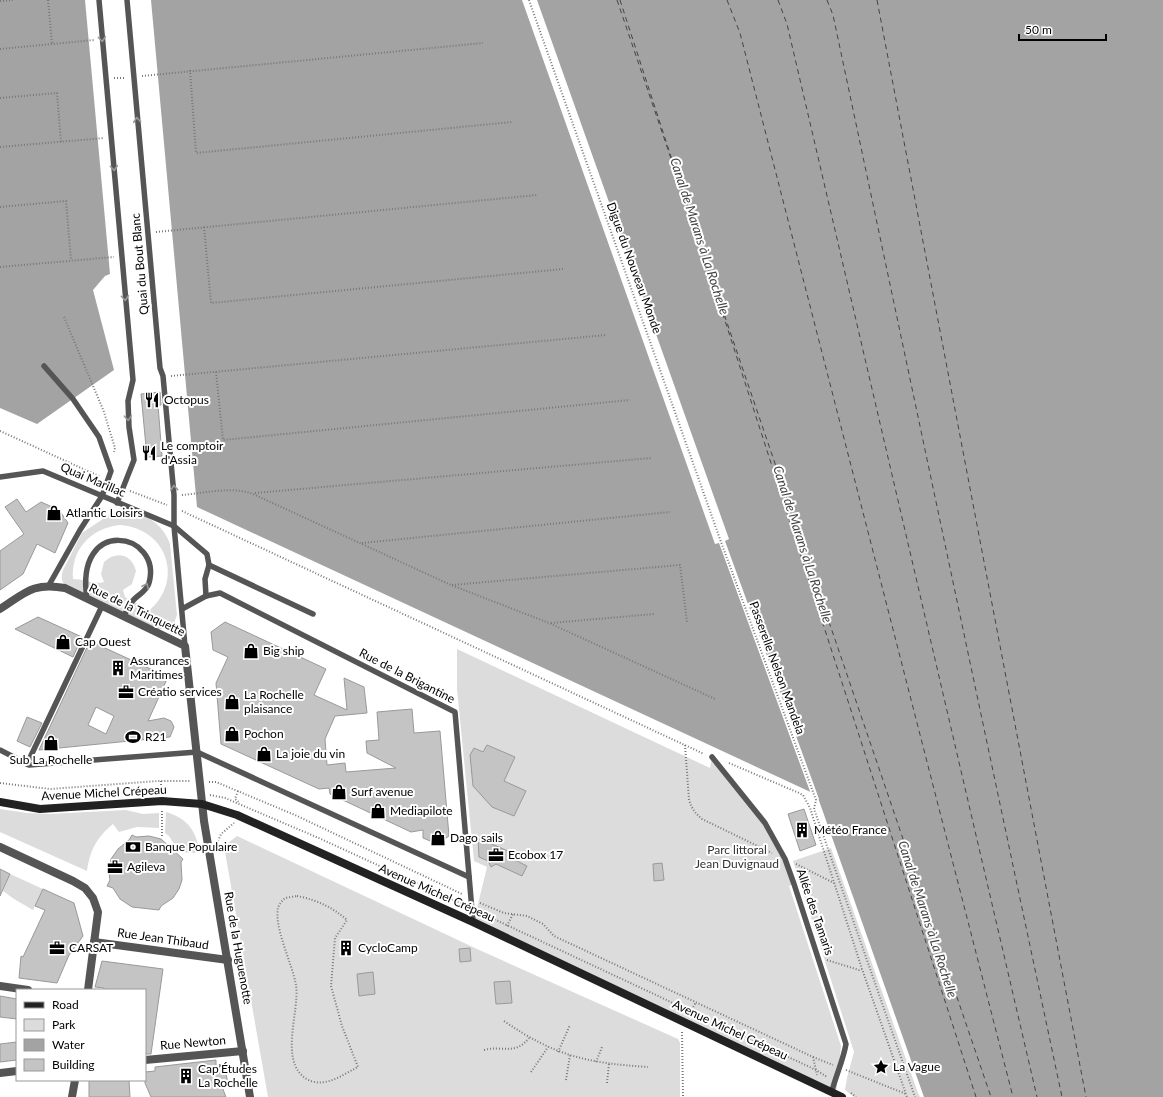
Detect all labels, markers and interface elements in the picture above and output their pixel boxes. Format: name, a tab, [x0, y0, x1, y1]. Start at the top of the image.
scale bar	[1019, 16, 1106, 42]
text: 50 m	[1025, 22, 1052, 37]
one-way arrow	[97, 36, 106, 42]
one-way arrow	[133, 117, 142, 123]
water label: Canal de Marans à La Rochelle	[667, 155, 733, 317]
one-way arrow	[109, 165, 118, 171]
street label: Digue du Nouveau Monde	[604, 200, 665, 336]
street label: Quai du Bout Blanc	[128, 212, 151, 316]
one-way arrow	[121, 295, 130, 301]
restaurant icon: Octopus	[143, 391, 161, 409]
place label: Octopus	[164, 392, 209, 407]
one-way arrow	[124, 415, 133, 421]
place label: Le comptoir d'Assia	[161, 438, 224, 467]
restaurant icon: Le comptoir d'Assia	[140, 444, 158, 462]
street label: Quai Marillac	[58, 459, 128, 500]
water label: Canal de Marans à La Rochelle	[770, 463, 836, 625]
one-way arrow	[169, 484, 178, 491]
shop icon: Atlantic Loisirs	[45, 504, 63, 522]
place label: Atlantic Loisirs	[66, 505, 143, 520]
street label: Rue de la Trinquette	[87, 580, 188, 639]
one-way arrow	[141, 583, 149, 590]
street label: Passerelle Nelson Mandela	[746, 599, 809, 736]
shop icon: Cap Ouest	[54, 633, 72, 651]
place label: Cap Ouest	[75, 634, 132, 649]
shop icon: Big ship	[242, 642, 260, 660]
place label: Big ship	[263, 643, 305, 658]
street label: Rue de la Brigantine	[357, 645, 458, 706]
place label: Assurances Maritimes	[130, 653, 189, 682]
building icon: Assurances Maritimes	[109, 659, 127, 677]
office icon: Créatio services	[117, 683, 135, 701]
place label: Créatio services	[138, 684, 222, 699]
place label: La Rochelle plaisance	[244, 687, 304, 716]
shop icon: La Rochelle plaisance	[223, 693, 241, 711]
shop icon: Pochon	[223, 725, 241, 743]
place label: Pochon	[244, 726, 284, 741]
sports icon: R21	[124, 728, 142, 746]
place label: R21	[145, 729, 166, 744]
shop icon: Sub La Rochelle	[42, 734, 60, 752]
shop icon: La joie du vin	[255, 745, 273, 763]
place label: La joie du vin	[276, 746, 345, 761]
place label: Sub La Rochelle	[10, 752, 92, 767]
street label: Avenue Michel Crépeau	[41, 782, 167, 803]
shop icon: Surf avenue	[330, 783, 348, 801]
place label: Surf avenue	[351, 784, 413, 799]
shop icon: Mediapilote	[369, 802, 387, 820]
place label: Mediapilote	[390, 803, 453, 818]
building icon: Météo France	[793, 821, 811, 839]
place label: Météo France	[814, 822, 887, 837]
shop icon: Dago sails	[429, 829, 447, 847]
place label: Dago sails	[450, 830, 503, 845]
bank icon: Banque Populaire	[124, 838, 142, 856]
water label: Canal de Marans à La Rochelle	[895, 838, 961, 1000]
place label: Banque Populaire	[145, 839, 237, 854]
park label: Parc littoral Jean Duvignaud	[695, 842, 779, 871]
office icon: Ecobox 17	[487, 846, 505, 864]
place label: Ecobox 17	[508, 847, 563, 862]
office icon: Agileva	[106, 858, 124, 876]
place label: Agileva	[127, 859, 165, 874]
street label: Avenue Michel Crépeau	[377, 860, 498, 925]
street label: Allée des Tamaris	[794, 867, 837, 957]
street label: Rue de la Huguenotte	[221, 890, 256, 1005]
street label: Rue Jean Thibaud	[116, 925, 210, 952]
office icon: CARSAT	[48, 939, 66, 957]
building icon: CycloCamp	[337, 939, 355, 957]
place label: CARSAT	[69, 940, 113, 955]
place label: CycloCamp	[358, 940, 418, 955]
legend	[16, 989, 146, 1081]
street label: Avenue Michel Crépeau	[670, 996, 790, 1063]
text: Road	[52, 997, 79, 1012]
text: Park	[52, 1017, 76, 1032]
street label: Rue Newton	[160, 1032, 226, 1053]
text: Water	[52, 1037, 85, 1052]
text: Building	[52, 1057, 95, 1072]
place icon: La Vague	[872, 1058, 890, 1076]
place label: La Vague	[893, 1059, 940, 1074]
place label: Cap’Études La Rochelle	[198, 1061, 258, 1090]
building icon: Cap’Études La Rochelle	[177, 1067, 195, 1085]

